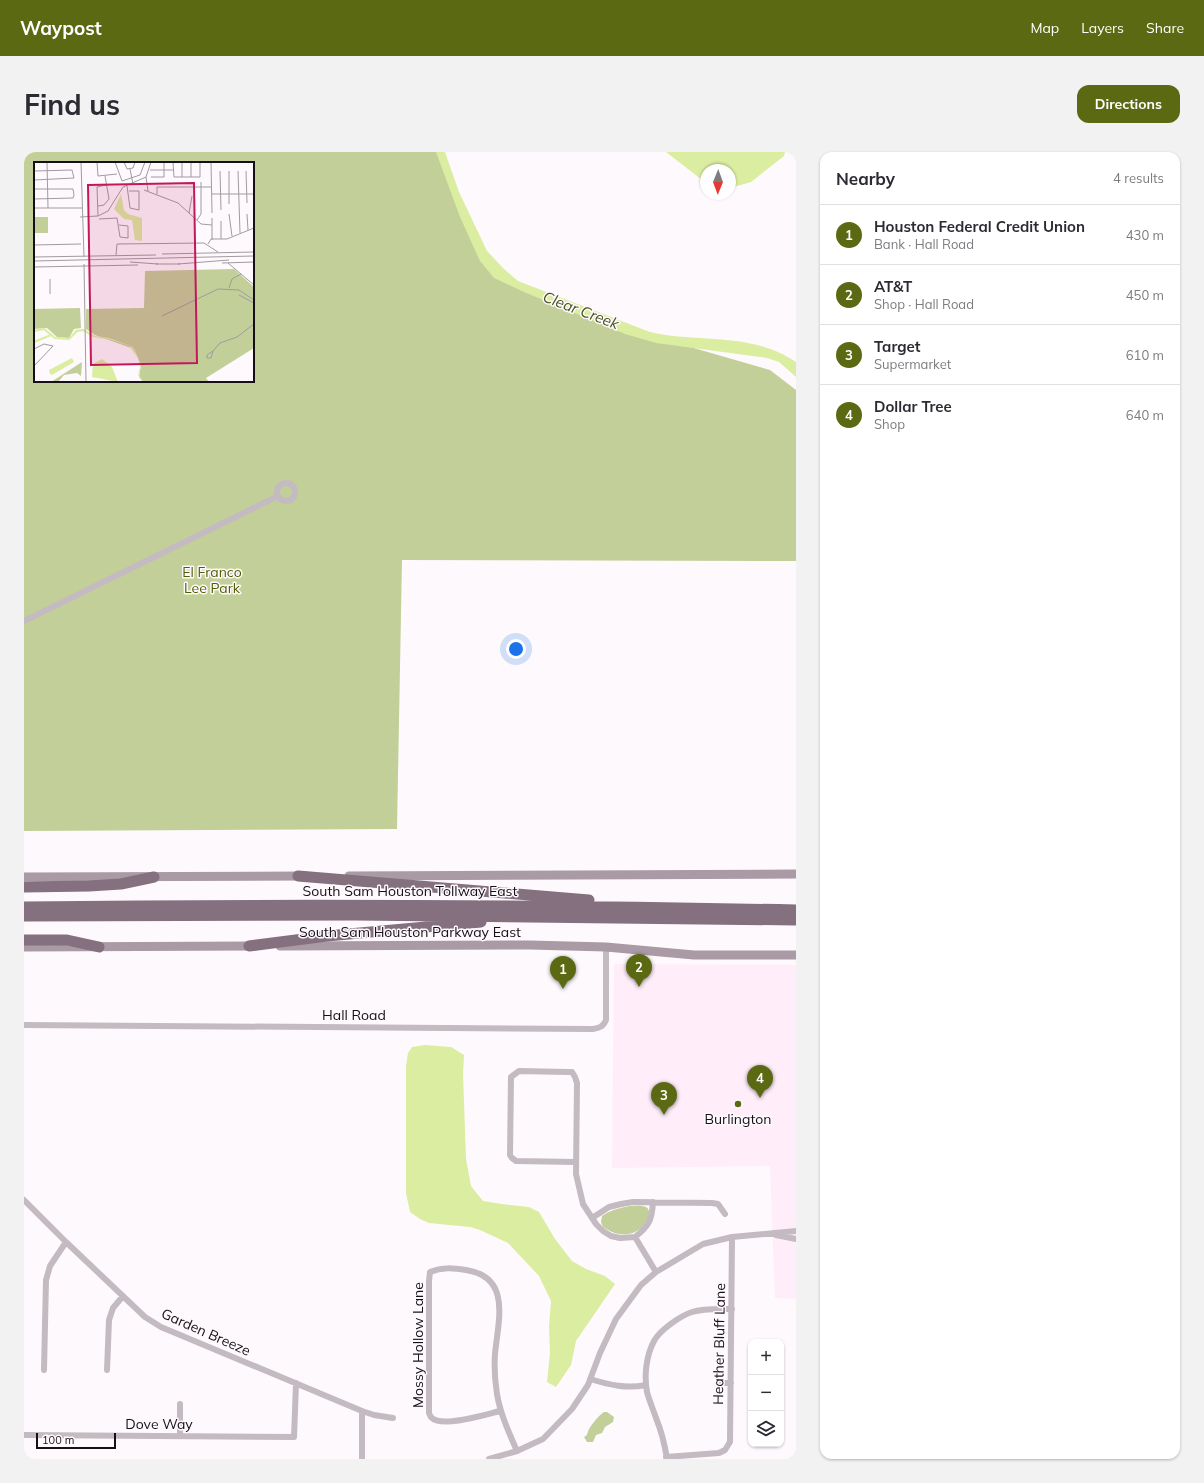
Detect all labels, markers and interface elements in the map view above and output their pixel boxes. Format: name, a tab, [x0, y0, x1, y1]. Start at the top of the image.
text: Waypost	[20, 16, 102, 40]
text: Map	[1030, 19, 1059, 37]
text: Layers	[1081, 19, 1124, 37]
text: Share	[1146, 19, 1184, 37]
button: Directions	[1077, 85, 1180, 123]
text: Find us	[24, 87, 120, 122]
inset map	[34, 162, 254, 382]
north arrow	[700, 164, 736, 200]
text: Nearby	[836, 168, 895, 189]
text: 4 results	[1113, 170, 1164, 186]
text: Houston Federal Credit Union	[874, 217, 1085, 236]
text: 1	[845, 227, 853, 243]
text: 430 m	[1126, 227, 1164, 243]
text: Bank · Hall Road	[874, 236, 974, 252]
text: AT&T	[874, 277, 912, 296]
water label: Clear Creek	[540, 287, 623, 334]
text: 2	[845, 287, 853, 303]
text: 450 m	[1126, 287, 1164, 303]
text: Shop · Hall Road	[874, 296, 974, 312]
text: Target	[874, 337, 920, 356]
text: 3	[845, 347, 853, 363]
text: 610 m	[1126, 347, 1164, 363]
text: Supermarket	[874, 356, 951, 372]
text: Dollar Tree	[874, 397, 952, 416]
text: 4	[845, 407, 853, 423]
text: 640 m	[1126, 407, 1164, 423]
text: Shop	[874, 416, 905, 432]
park label: El Franco Lee Park	[182, 563, 242, 597]
your location	[506, 639, 526, 659]
street label: South Sam Houston Tollway East	[303, 882, 517, 900]
street label: South Sam Houston Parkway East	[299, 923, 521, 941]
pin: 2	[626, 954, 652, 987]
pin: 1	[550, 956, 576, 989]
street label: Hall Road	[322, 1006, 386, 1024]
pin: 4	[747, 1065, 773, 1098]
pin: 3	[651, 1082, 677, 1115]
marker: Burlington	[733, 1099, 743, 1109]
place label: Burlington	[704, 1110, 772, 1128]
street label: Mossy Hollow Lane	[409, 1282, 427, 1408]
street label: Heather Bluff Lane	[709, 1283, 729, 1405]
street label: Garden Breeze	[159, 1304, 253, 1360]
map controls	[748, 1339, 784, 1447]
button: +	[748, 1339, 784, 1375]
button: −	[748, 1375, 784, 1411]
button: layers	[748, 1411, 784, 1447]
street label: Dove Way	[125, 1415, 193, 1433]
scale bar	[36, 1431, 116, 1450]
text: 100 m	[42, 1433, 74, 1447]

